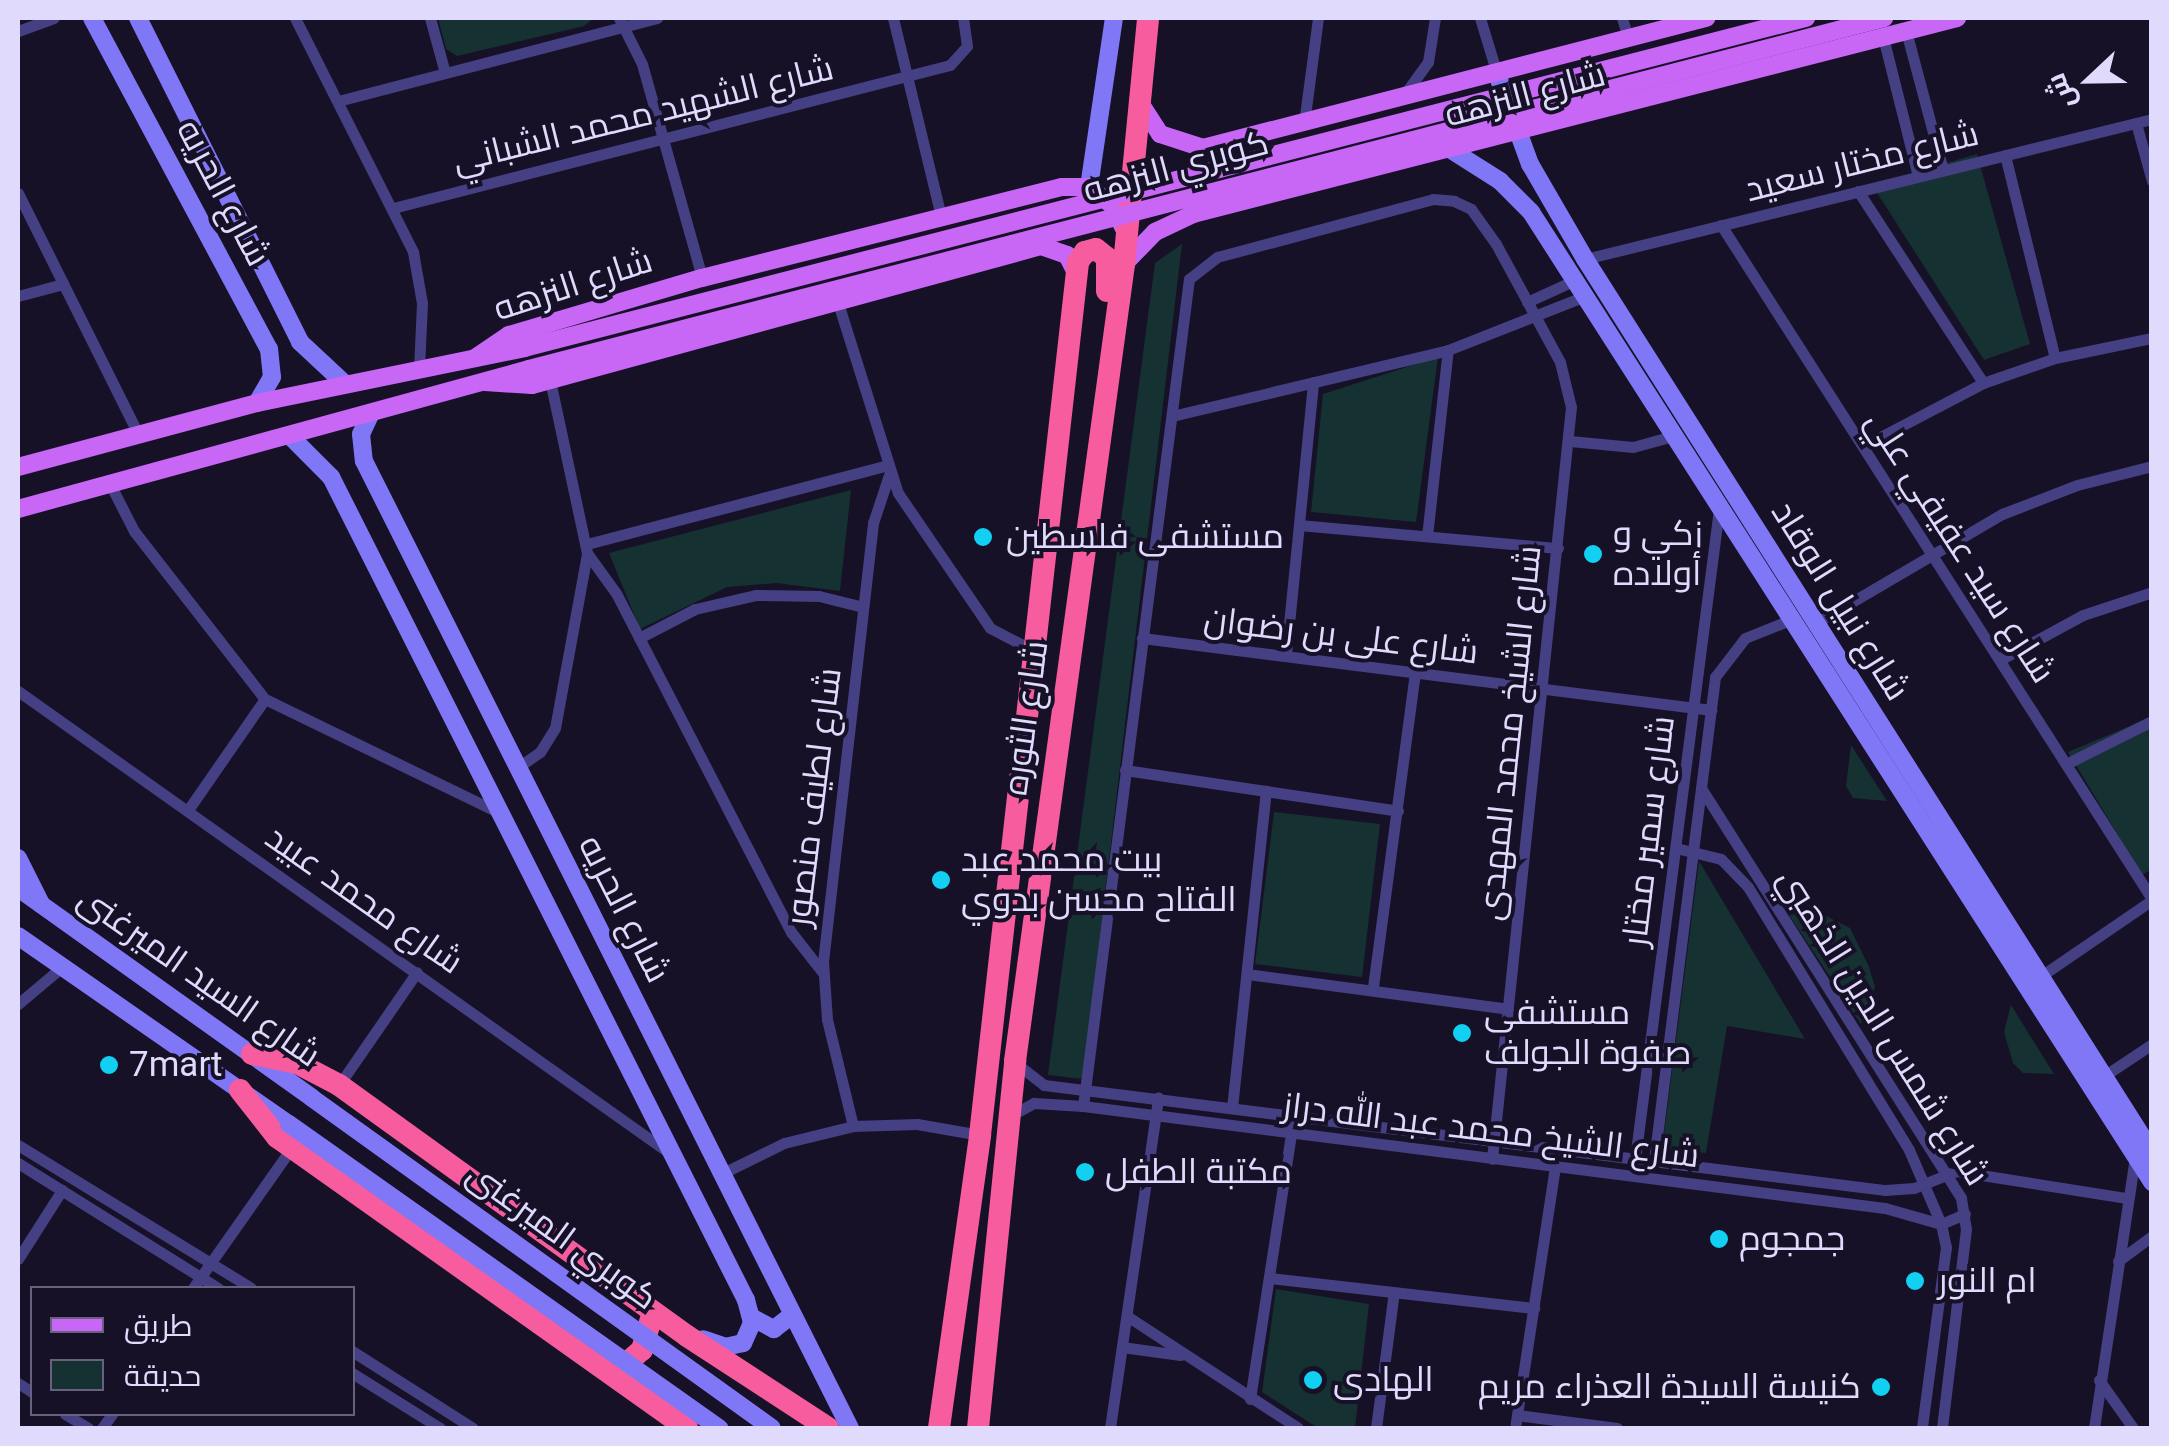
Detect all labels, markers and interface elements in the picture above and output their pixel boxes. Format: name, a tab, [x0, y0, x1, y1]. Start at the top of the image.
north arrow	[2039, 30, 2139, 130]
street label: شارع الشهيد محمد الشباني	[448, 47, 838, 183]
street label: شارع النزهه	[1440, 53, 1610, 137]
text: ش	[2039, 69, 2083, 114]
street label: شارع الحريه	[167, 113, 279, 273]
street label: شارع مختار سعيد	[1741, 113, 1983, 211]
street label: كوبري النزهه	[1079, 122, 1273, 212]
street label: شارع النزهه	[488, 240, 658, 330]
street label: شارع سيد عفيفي علي	[1856, 403, 2064, 691]
street label: شارع نبيل الوقاد	[1762, 493, 1918, 709]
place label: زكي و أولاده	[1613, 513, 1703, 595]
place label: مستشفى فلسطين	[1006, 516, 1284, 558]
marker: مستشفى فلسطين	[970, 524, 996, 550]
street label: شارع الشيخ محمد المهدى	[1469, 543, 1551, 923]
marker: زكي و أولاده	[1582, 543, 1604, 565]
street label: شارع على بن رضوان	[1201, 598, 1481, 674]
street label: شارع الثوره	[994, 638, 1058, 798]
street label: شارع لطيف منصور	[777, 665, 851, 929]
street label: شارع سمير مختار	[1614, 713, 1684, 949]
street label: شارع محمد عبيد	[257, 817, 471, 983]
street label: شارع الحريه	[569, 828, 679, 990]
place label: بيت محمد عبد الفتاح محسن بدوي	[961, 839, 1237, 921]
street label: شارع شمس الدين الذهبي	[1768, 861, 1998, 1193]
marker: بيت محمد عبد الفتاح محسن بدوي	[930, 869, 952, 891]
street label: شارع السيد الميرغنى	[70, 878, 328, 1076]
place label: مستشفى صفوة الجولف	[1484, 992, 1691, 1074]
marker: مستشفى صفوة الجولف	[1449, 1020, 1475, 1046]
place label: 7mart	[129, 1044, 223, 1086]
marker: 7mart	[98, 1054, 120, 1076]
street label: شارع الشيخ محمد عبد الله دراز	[1280, 1085, 1702, 1177]
place label: مكتبة الطفل	[1105, 1151, 1292, 1193]
street label: كوبري الميرغنى	[459, 1153, 665, 1319]
marker: مكتبة الطفل	[1074, 1161, 1096, 1183]
place label: جمجوم	[1739, 1218, 1845, 1260]
marker: جمجوم	[1708, 1228, 1730, 1250]
place label: ام النور	[1938, 1260, 2037, 1302]
marker: ام النور	[1902, 1268, 1928, 1294]
legend	[30, 1286, 355, 1416]
text: طريق	[124, 1308, 193, 1343]
text: حديقة	[124, 1358, 201, 1393]
place label: الهادى	[1333, 1359, 1434, 1401]
place label: كنيسة السيدة العذراء مريم	[1478, 1366, 1861, 1408]
marker: الهادى	[1302, 1369, 1324, 1391]
marker: كنيسة السيدة العذراء مريم	[1870, 1376, 1892, 1398]

